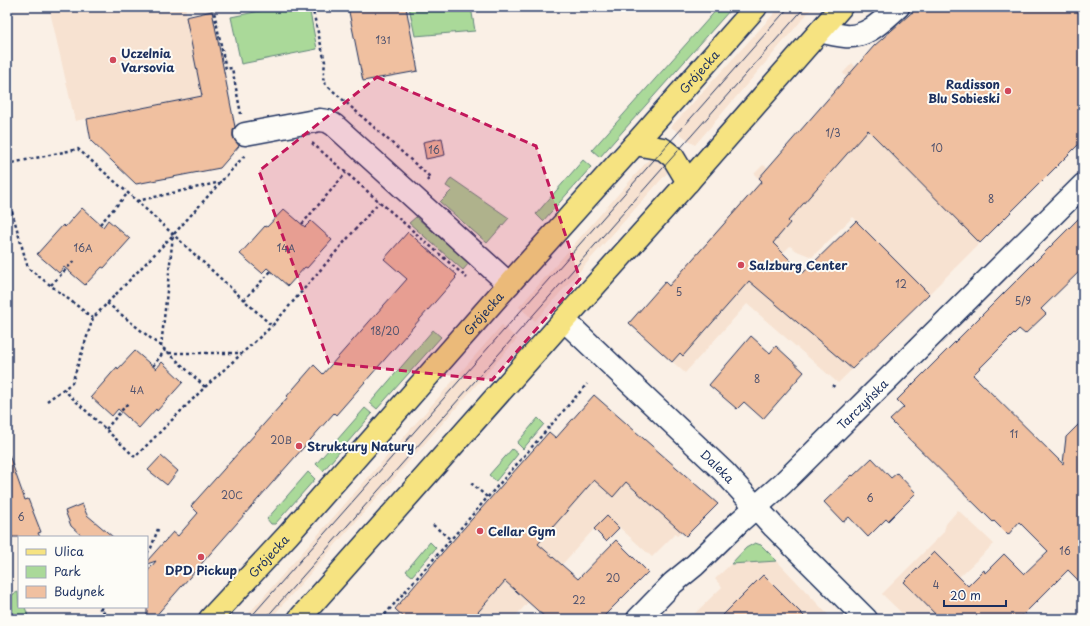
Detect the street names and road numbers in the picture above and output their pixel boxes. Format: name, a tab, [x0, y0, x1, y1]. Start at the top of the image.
street label: Grójecka	[675, 45, 724, 97]
street label: Grójecka	[459, 287, 508, 339]
street label: Tarczyńska	[833, 374, 892, 433]
street label: Daleka	[696, 445, 739, 487]
street label: Grójecka	[244, 530, 293, 581]

